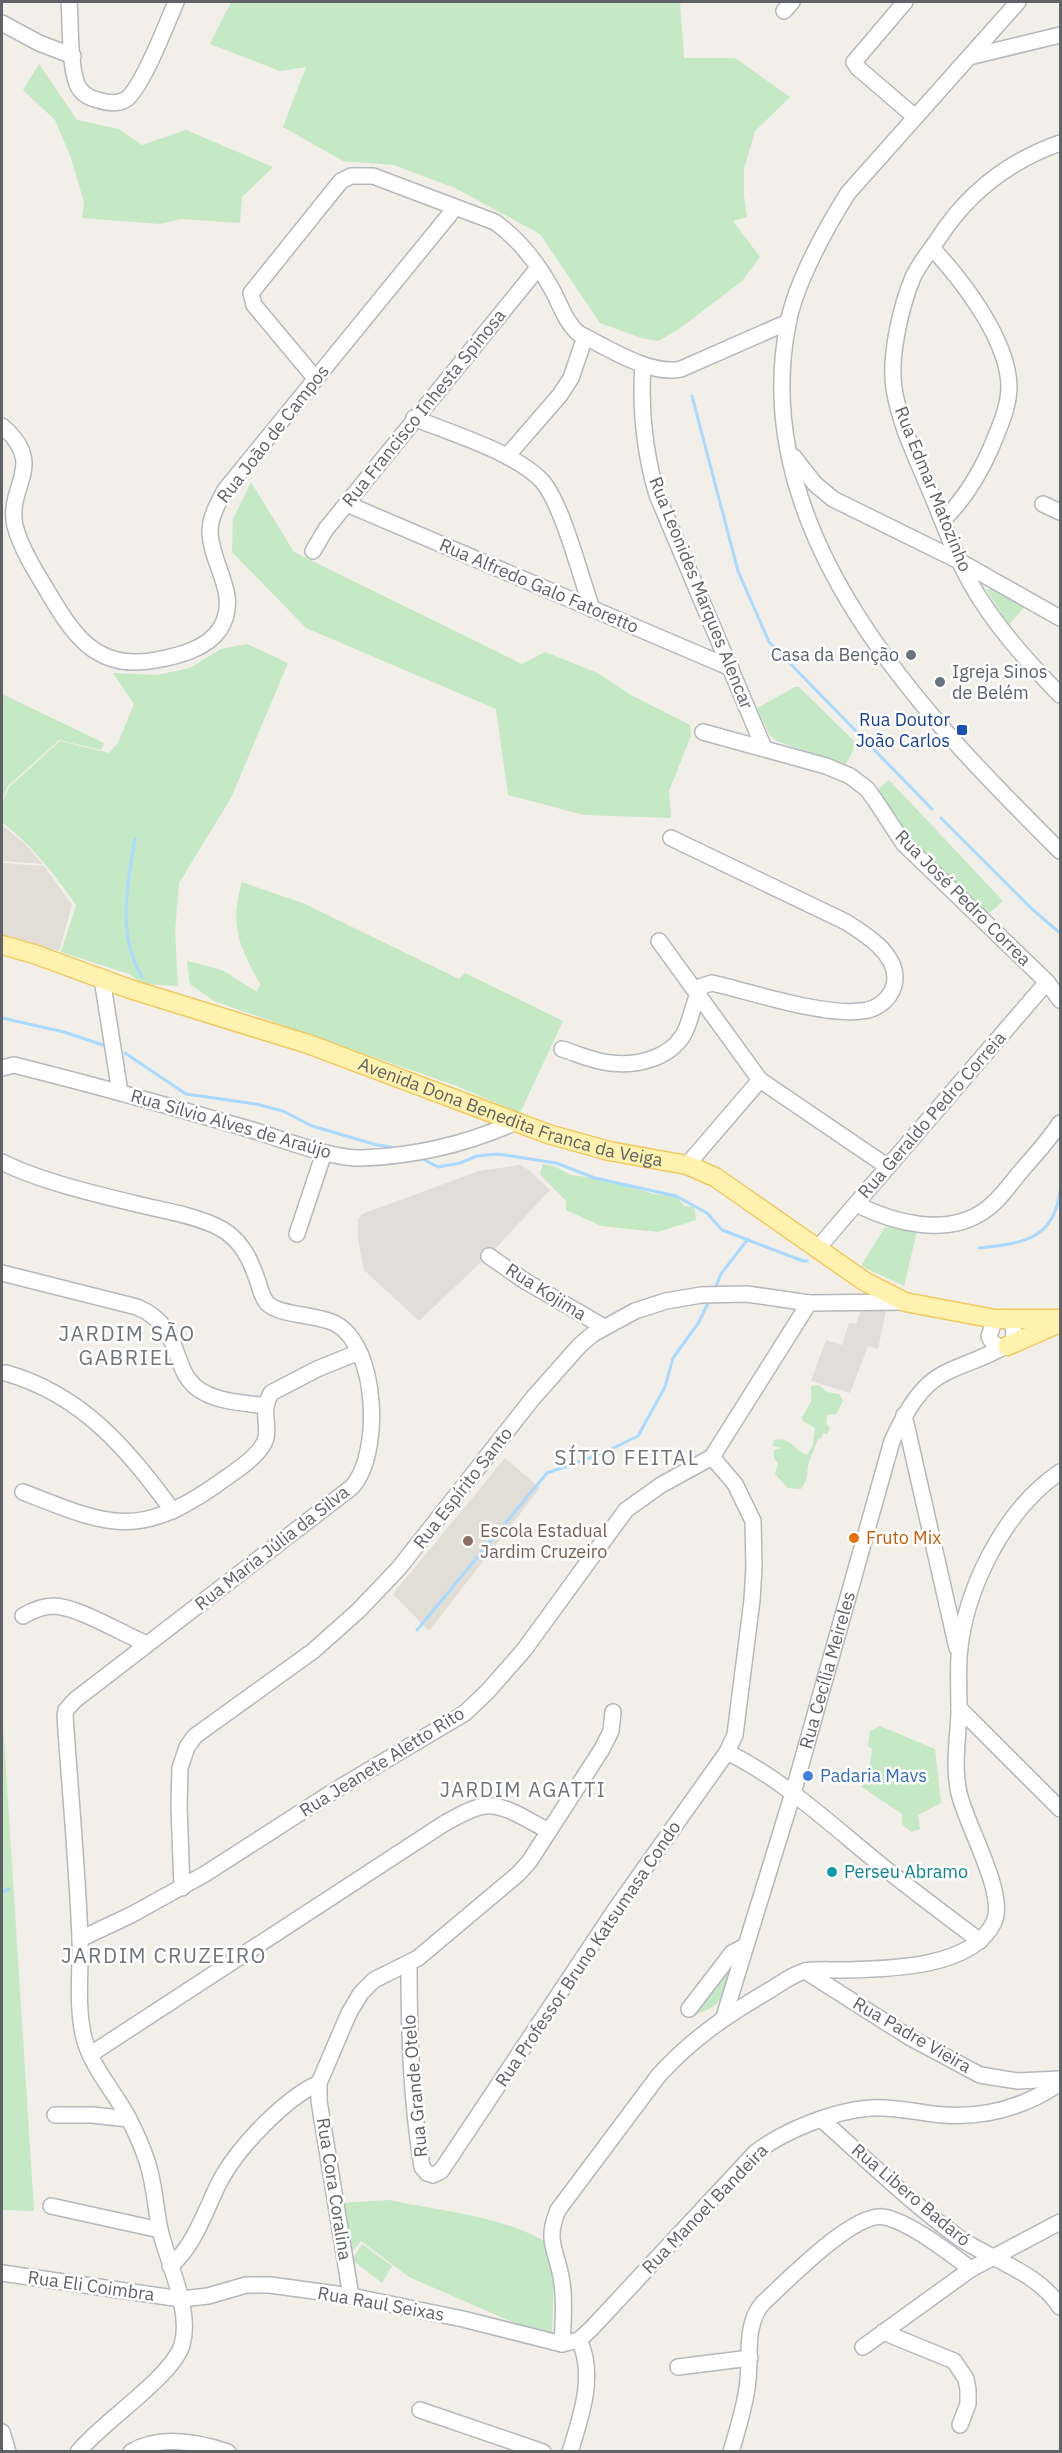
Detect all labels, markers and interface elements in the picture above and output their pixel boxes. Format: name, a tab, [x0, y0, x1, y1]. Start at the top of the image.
street label: Rua Francisco Inhesta Spinosa	[337, 304, 511, 511]
street label: Rua João de Campos	[211, 360, 334, 507]
street label: Rua Edmar Matozinho	[890, 403, 977, 575]
street label: Rua Leonides Marques Alencar	[644, 473, 759, 713]
street label: Rua Alfredo Galo Fatoretto	[436, 533, 642, 638]
place label: Casa da Benção	[771, 643, 899, 666]
marker: Casa da Benção	[904, 648, 918, 662]
place label: Igreja Sinos de Belém	[952, 660, 1048, 704]
marker: Igreja Sinos de Belém	[933, 675, 947, 689]
place label: Rua Doutor João Carlos	[856, 708, 950, 752]
marker: Rua Doutor João Carlos	[955, 723, 969, 737]
street label: Rua José Pedro Correa	[890, 825, 1037, 971]
street label: Rua Geraldo Pedro Correia	[853, 1026, 1011, 1203]
street label: Avenida Dona Benedita Franca da Veiga	[355, 1052, 665, 1171]
street label: Rua Sílvio Alves de Araújo	[128, 1084, 334, 1163]
street label: Rua Kojima	[502, 1258, 591, 1326]
district label: JARDIM SÃO GABRIEL	[58, 1319, 196, 1371]
street label: Rua Espírito Santo	[408, 1422, 517, 1553]
district label: SÍTIO FEITAL	[554, 1443, 700, 1471]
street label: Rua Maria Júlia da Silva	[190, 1480, 354, 1615]
place label: Escola Estadual Jardim Cruzeiro	[480, 1519, 607, 1563]
place label: Fruto Mix	[866, 1526, 941, 1549]
marker: Fruto Mix	[847, 1531, 861, 1545]
marker: Escola Estadual Jardim Cruzeiro	[461, 1534, 475, 1548]
street label: Rua Cecília Meireles	[794, 1589, 860, 1751]
street label: Rua Jeanete Aletto Rito	[295, 1701, 468, 1822]
place label: Padaria Mavs	[820, 1764, 927, 1787]
marker: Padaria Mavs	[801, 1769, 815, 1783]
district label: JARDIM AGATTI	[440, 1776, 606, 1803]
street label: Rua Professor Bruno Katsumasa Condo	[490, 1816, 685, 2091]
place label: Perseu Abramo	[844, 1860, 968, 1883]
marker: Perseu Abramo	[825, 1865, 839, 1879]
district label: JARDIM CRUZEIRO	[61, 1941, 267, 1969]
street label: Rua Padre Vieira	[849, 1991, 976, 2078]
street label: Rua Grande Otelo	[397, 2014, 432, 2158]
street label: Rua Cora Coralina	[312, 2116, 357, 2262]
street label: Rua Libero Badaró	[847, 2138, 976, 2251]
street label: Rua Manoel Bandeira	[637, 2139, 773, 2278]
street label: Rua Eli Coimbra	[26, 2265, 156, 2306]
street label: Rua Raul Seixas	[316, 2281, 446, 2326]

